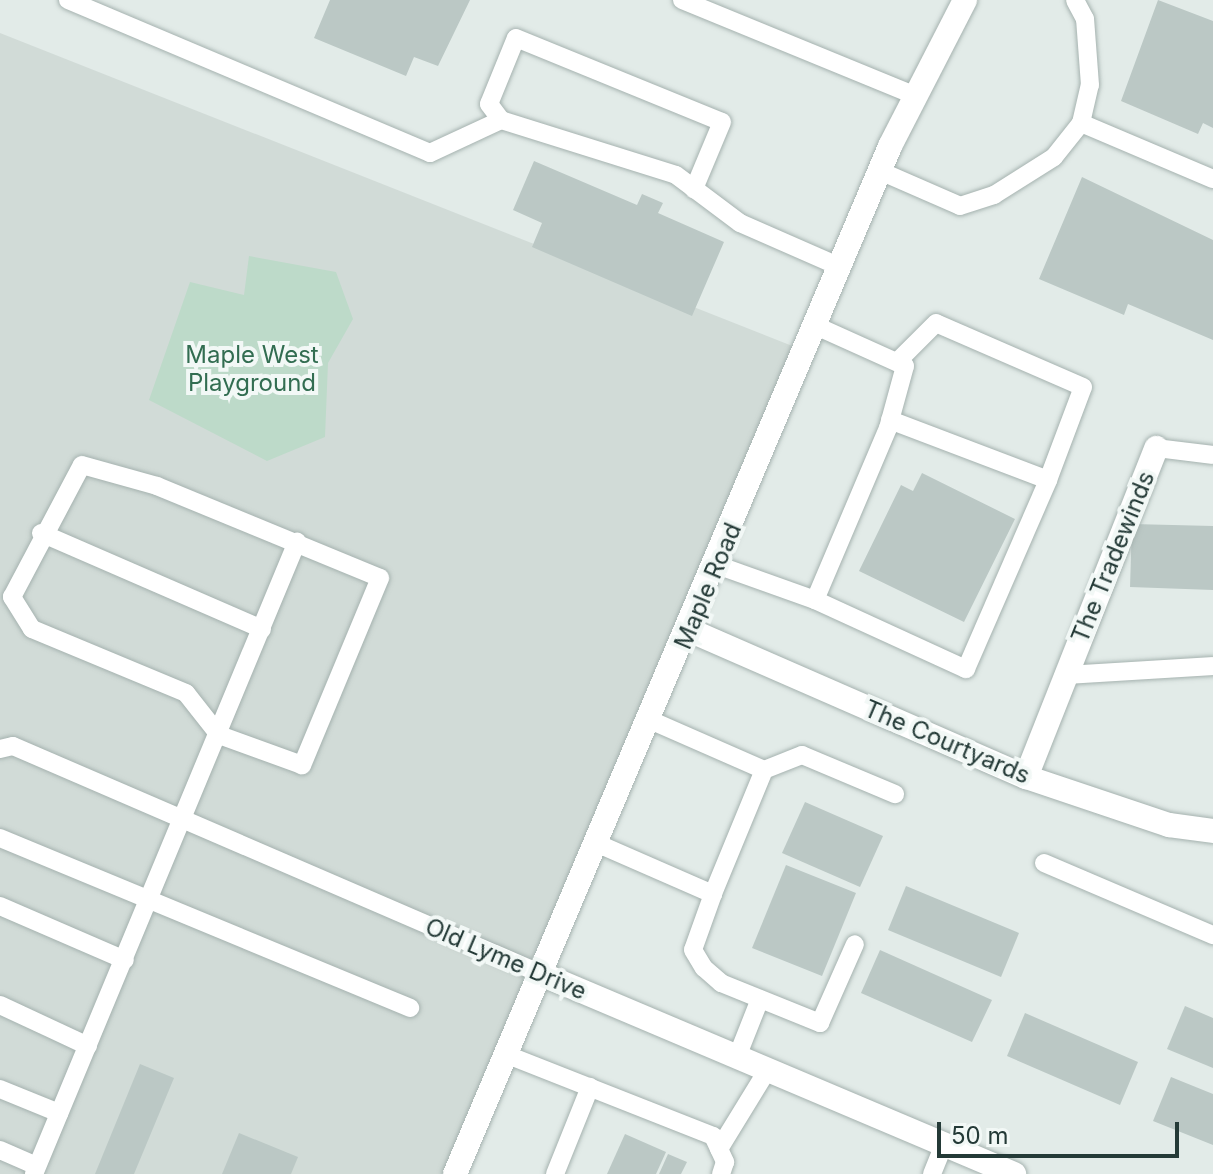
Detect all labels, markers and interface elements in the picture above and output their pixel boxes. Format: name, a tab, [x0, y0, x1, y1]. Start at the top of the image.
park label: Maple West Playground	[185, 341, 319, 397]
street label: The Tradewinds	[1065, 467, 1161, 647]
street label: Maple Road	[669, 519, 747, 653]
street label: The Courtyards	[860, 694, 1034, 790]
street label: Old Lyme Drive	[421, 912, 591, 1006]
scale bar	[941, 1106, 1183, 1156]
text: 50 m	[951, 1121, 1009, 1150]

